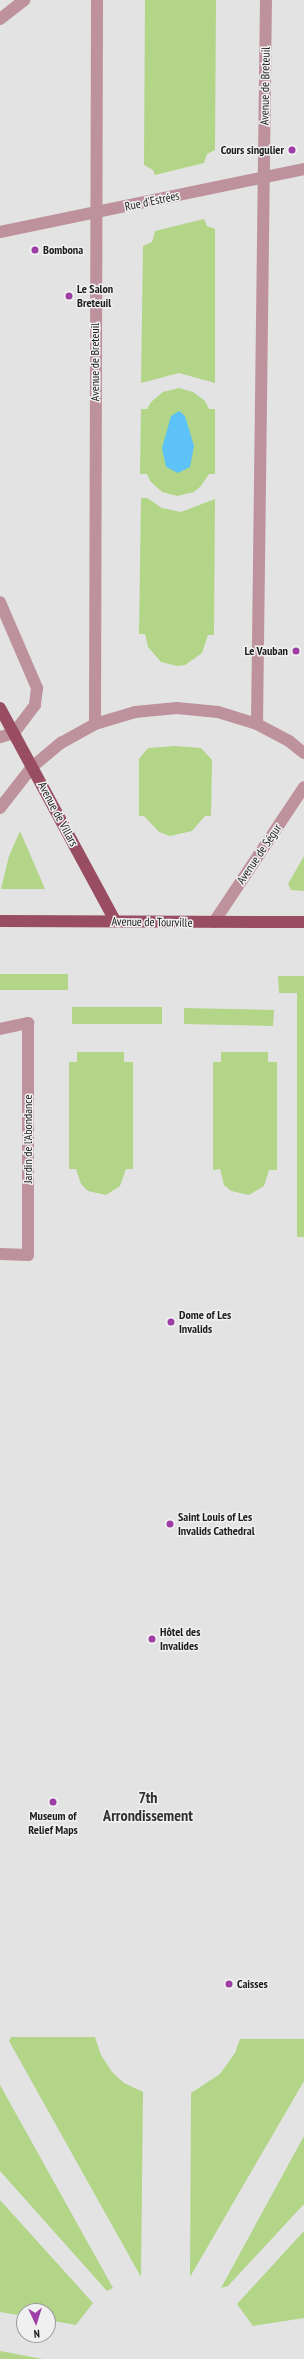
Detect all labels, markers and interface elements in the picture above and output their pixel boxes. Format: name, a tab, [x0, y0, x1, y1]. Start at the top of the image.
street label: Avenue de Breteuil	[257, 47, 273, 125]
place label: Cours singulier	[221, 143, 284, 157]
marker: Cours singulier	[287, 145, 297, 155]
street label: Rue d'Estrées	[123, 188, 181, 214]
place label: Bombona	[43, 243, 83, 257]
marker: Bombona	[30, 245, 40, 255]
place label: Le Salon Breteuil	[77, 282, 113, 310]
marker: Le Salon Breteuil	[64, 291, 74, 301]
street label: Avenue de Breteuil	[88, 323, 102, 401]
place label: Le Vauban	[244, 644, 288, 658]
marker: Le Vauban	[291, 646, 301, 656]
street label: Avenue de Villars	[35, 779, 81, 849]
street label: Avenue de Ségur	[234, 821, 284, 887]
street label: Avenue de Tourville	[111, 914, 193, 930]
street label: Jardin de l'Abondance	[21, 1095, 35, 1183]
place label: Dome of Les Invalids	[179, 1308, 231, 1336]
marker: Dome of Les Invalids	[166, 1317, 176, 1327]
place label: Saint Louis of Les Invalids Cathedral	[178, 1510, 255, 1538]
marker: Saint Louis of Les Invalids Cathedral	[165, 1519, 175, 1529]
place label: Hôtel des Invalides	[160, 1625, 200, 1653]
marker: Hôtel des Invalides	[147, 1634, 157, 1644]
district label: 7th Arrondissement	[103, 1787, 193, 1825]
marker: Museum of Relief Maps	[48, 1797, 58, 1807]
place label: Museum of Relief Maps	[28, 1809, 78, 1837]
place label: Caisses	[237, 1977, 268, 1991]
marker: Caisses	[224, 1979, 234, 1989]
north arrow	[16, 2303, 56, 2343]
text: N	[33, 2327, 40, 2341]

